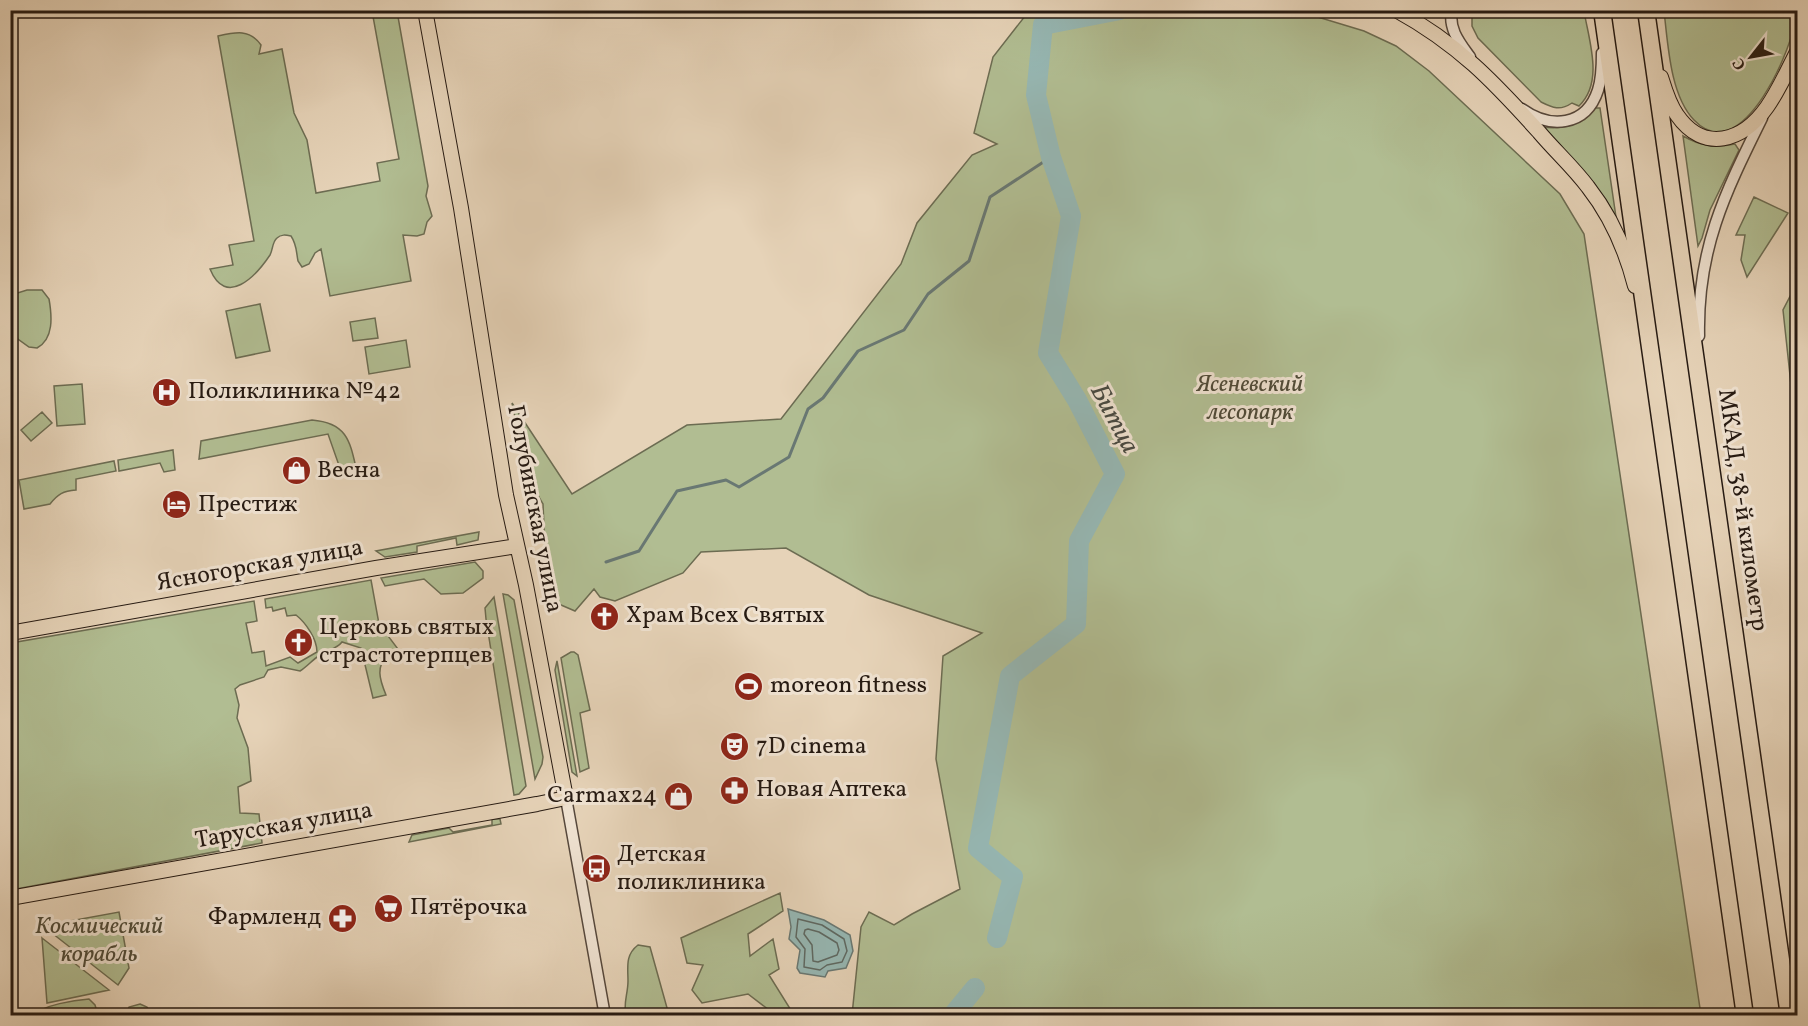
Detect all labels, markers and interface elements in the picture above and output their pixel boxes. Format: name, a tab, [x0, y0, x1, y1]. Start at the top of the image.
north arrow	[1721, 27, 1781, 87]
text: С	[1728, 54, 1752, 74]
park label: Ясеневский лесопарк	[1196, 368, 1303, 430]
place label: Поликлиника №42	[188, 375, 401, 409]
hospital icon: Поликлиника №42	[151, 376, 183, 408]
water label: Битца	[1081, 378, 1147, 460]
street label: МКАД, 38-й километр	[1708, 387, 1776, 633]
street label: Голубинская улица	[497, 402, 571, 616]
place label: Весна	[317, 454, 381, 488]
shop icon: Весна	[280, 455, 312, 487]
place label: Престиж	[198, 488, 298, 522]
hotel icon: Престиж	[161, 489, 193, 521]
street label: Ясногорская улица	[154, 531, 366, 601]
place label: Храм Всех Святых	[626, 599, 825, 633]
church icon: Храм Всех Святых	[589, 600, 621, 632]
place label: Церковь святых страстотерпцев	[319, 611, 494, 673]
church icon: Церковь святых страстотерпцев	[282, 626, 314, 658]
place label: moreon fitness	[770, 669, 927, 703]
sports icon: moreon fitness	[733, 670, 765, 702]
place label: 7D cinema	[756, 730, 867, 764]
theatre icon: 7D cinema	[719, 731, 751, 763]
place label: Новая Аптека	[756, 773, 907, 807]
pharmacy icon: Новая Аптека	[719, 774, 751, 806]
place label: Carmax24	[547, 779, 657, 813]
shop icon: Carmax24	[662, 780, 694, 812]
street label: Тарусская улица	[193, 794, 375, 858]
place label: Детская поликлиника	[617, 838, 766, 900]
bus stop icon: Детская поликлиника	[580, 853, 612, 885]
place label: Пятёрочка	[410, 891, 528, 925]
supermarket icon: Пятёрочка	[373, 892, 405, 924]
place label: Фармленд	[208, 901, 321, 935]
pharmacy icon: Фармленд	[326, 902, 358, 934]
park label: Космический корабль	[35, 910, 163, 972]

